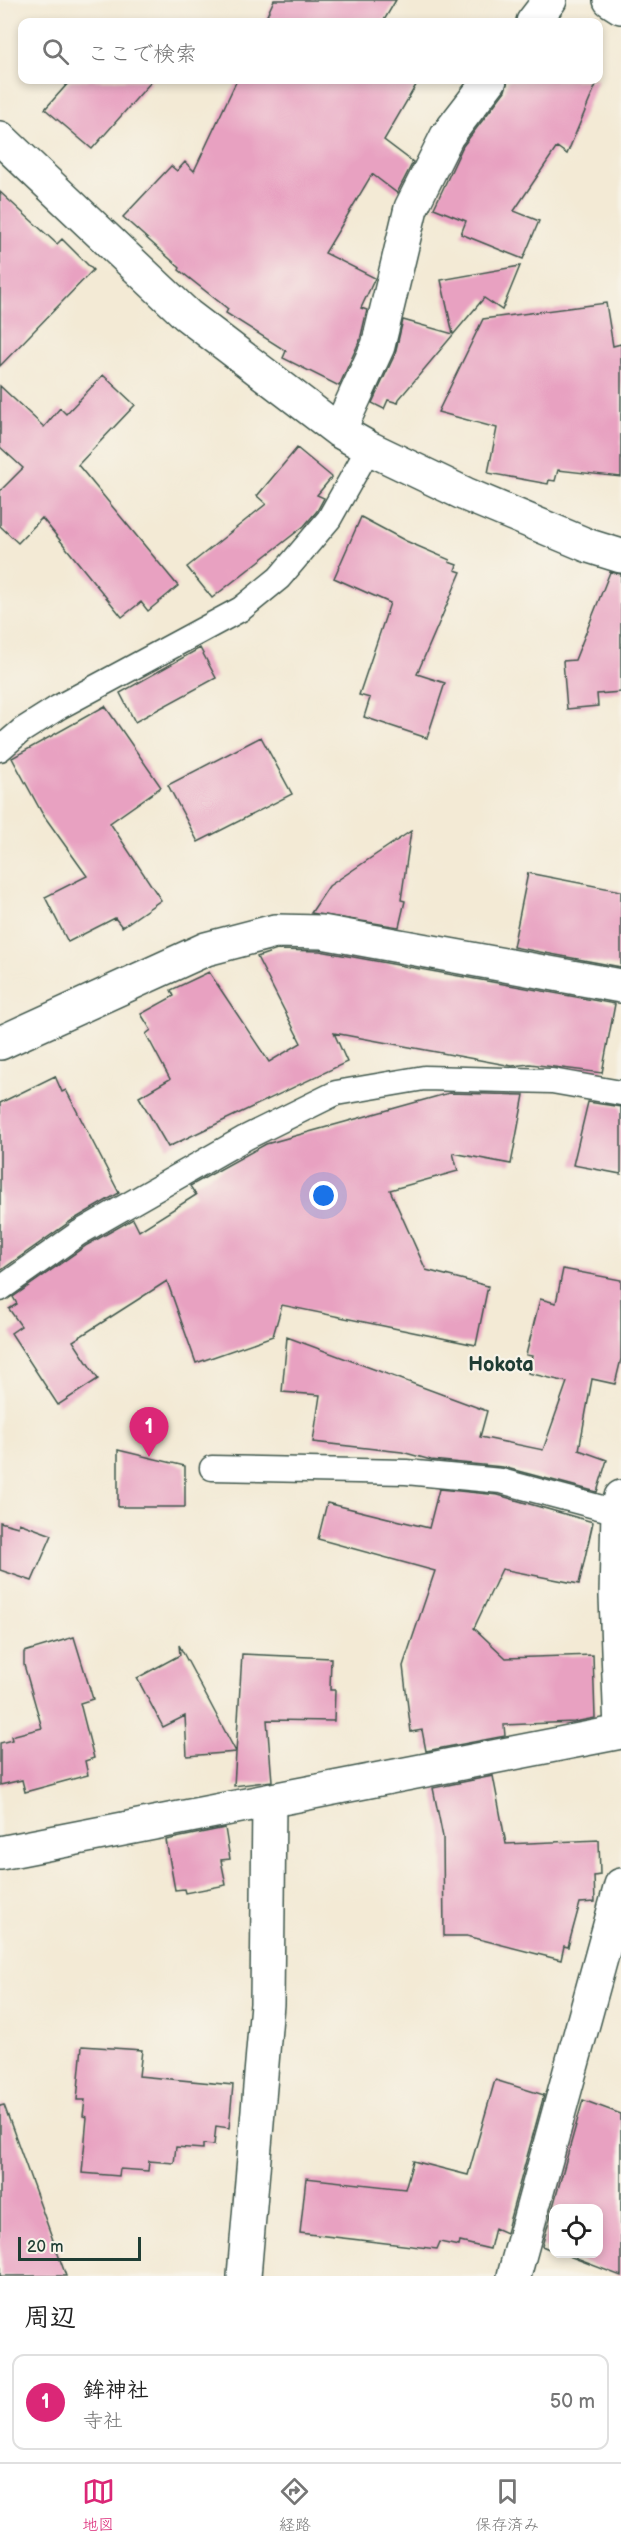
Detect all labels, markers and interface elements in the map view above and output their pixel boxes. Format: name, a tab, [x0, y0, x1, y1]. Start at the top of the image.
search box	[18, 18, 603, 84]
icon: search	[39, 35, 72, 68]
text: ここで検索	[87, 41, 197, 68]
your location	[309, 1181, 338, 1210]
district label: Hokota	[468, 1353, 534, 1377]
pin: 1	[130, 1408, 168, 1457]
map controls	[549, 2204, 603, 2258]
button: locate	[549, 2204, 603, 2258]
scale bar	[18, 2234, 141, 2262]
text: 20 m	[27, 2238, 63, 2257]
text: 周辺	[24, 2303, 76, 2334]
text: 鉾神社	[83, 2377, 149, 2404]
text: 1	[41, 2390, 50, 2414]
text: 50 m	[550, 2390, 595, 2414]
text: 寺社	[83, 2409, 123, 2433]
tab: 地図	[82, 2475, 115, 2535]
tab: 経路	[278, 2475, 311, 2535]
tab: 保存済み	[475, 2475, 539, 2535]

